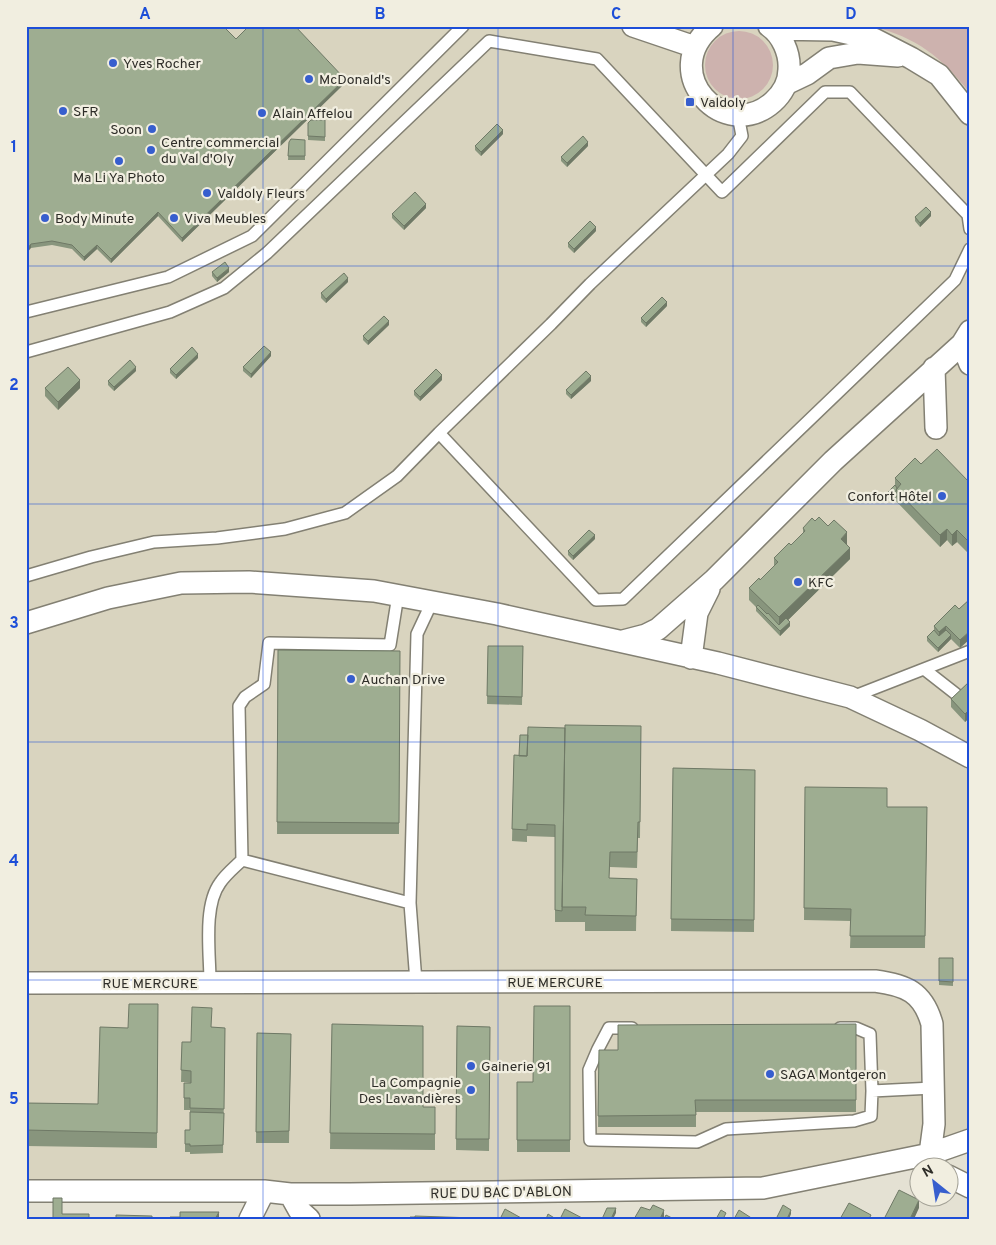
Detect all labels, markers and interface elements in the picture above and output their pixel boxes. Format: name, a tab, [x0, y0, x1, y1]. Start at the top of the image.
text: A	[139, 5, 151, 25]
text: B	[374, 5, 386, 25]
text: C	[611, 5, 621, 25]
text: D	[845, 5, 857, 25]
place label: Yves Rocher	[123, 56, 202, 73]
marker: Yves Rocher	[107, 57, 119, 69]
place label: McDonald's	[319, 72, 391, 89]
marker: McDonald's	[303, 73, 315, 85]
place label: Valdoly	[700, 95, 746, 112]
marker: Valdoly	[684, 96, 696, 108]
place label: SFR	[73, 104, 99, 121]
marker: SFR	[57, 105, 69, 117]
place label: Alain Affelou	[272, 106, 353, 123]
marker: Alain Affelou	[256, 107, 268, 119]
place label: Soon	[110, 122, 142, 139]
marker: Soon	[146, 123, 158, 135]
place label: Centre commercial du Val d'Oly	[161, 135, 279, 168]
text: 1	[11, 138, 17, 158]
marker: Centre commercial du Val d'Oly	[145, 144, 157, 156]
marker: Ma Li Ya Photo	[113, 155, 125, 167]
place label: Ma Li Ya Photo	[73, 170, 165, 187]
place label: Valdoly Fleurs	[217, 186, 305, 203]
marker: Valdoly Fleurs	[201, 187, 213, 199]
place label: Body Minute	[55, 211, 134, 228]
place label: Viva Meubles	[184, 211, 266, 228]
marker: Body Minute	[39, 212, 51, 224]
marker: Viva Meubles	[168, 212, 180, 224]
text: 2	[9, 376, 19, 396]
place label: Confort Hôtel	[847, 489, 932, 506]
marker: Confort Hôtel	[936, 490, 948, 502]
place label: KFC	[808, 575, 834, 592]
marker: KFC	[792, 576, 804, 588]
text: 3	[9, 614, 19, 634]
place label: Auchan Drive	[361, 672, 445, 689]
marker: Auchan Drive	[345, 673, 357, 685]
text: 4	[9, 852, 19, 872]
street label: RUE MERCURE	[507, 975, 603, 992]
street label: RUE MERCURE	[102, 976, 198, 993]
place label: Gainerie 91	[481, 1059, 551, 1076]
marker: Gainerie 91	[465, 1060, 477, 1072]
place label: SAGA Montgeron	[780, 1067, 886, 1084]
marker: SAGA Montgeron	[764, 1068, 776, 1080]
place label: La Compagnie Des Lavandières	[359, 1075, 461, 1108]
marker: La Compagnie Des Lavandières	[465, 1084, 477, 1096]
text: 5	[9, 1090, 19, 1110]
north arrow	[908, 1158, 958, 1208]
text: N	[920, 1162, 937, 1182]
street label: RUE DU BAC D'ABLON	[430, 1184, 572, 1203]

